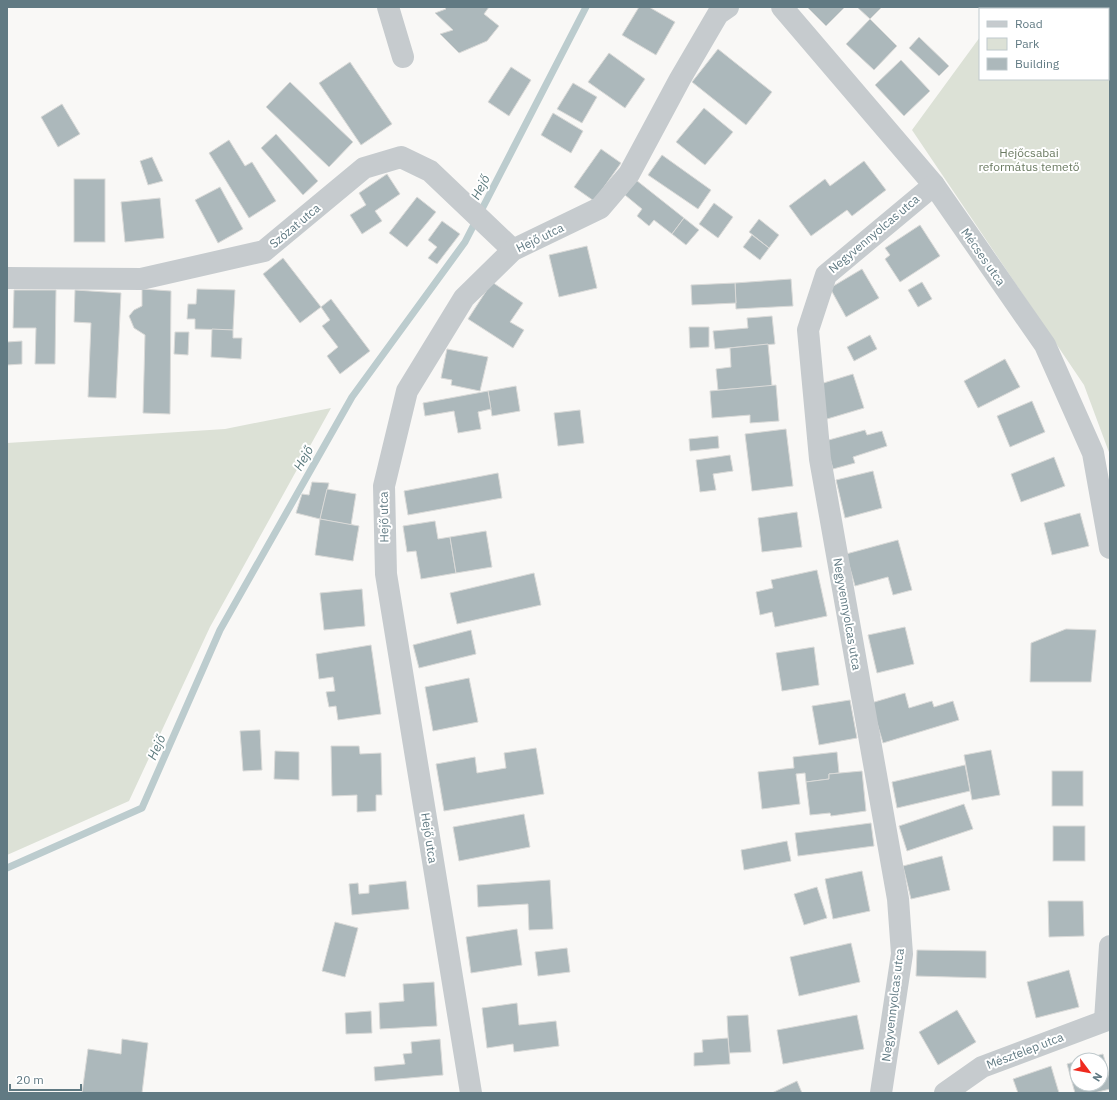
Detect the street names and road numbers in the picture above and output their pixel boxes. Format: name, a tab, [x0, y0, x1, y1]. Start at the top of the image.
street label: Negyvennyolcas utca	[825, 191, 923, 276]
street label: Szózat utca	[266, 200, 324, 251]
street label: Hejő utca	[514, 219, 567, 255]
street label: Mécses utca	[958, 225, 1009, 289]
street label: Hejő utca	[376, 491, 391, 543]
street label: Negyvennyolcas utca	[830, 557, 865, 672]
street label: Hejő utca	[418, 812, 441, 865]
street label: Negyvennyolcas utca	[878, 947, 907, 1062]
street label: Mésztelep utca	[984, 1029, 1066, 1072]

